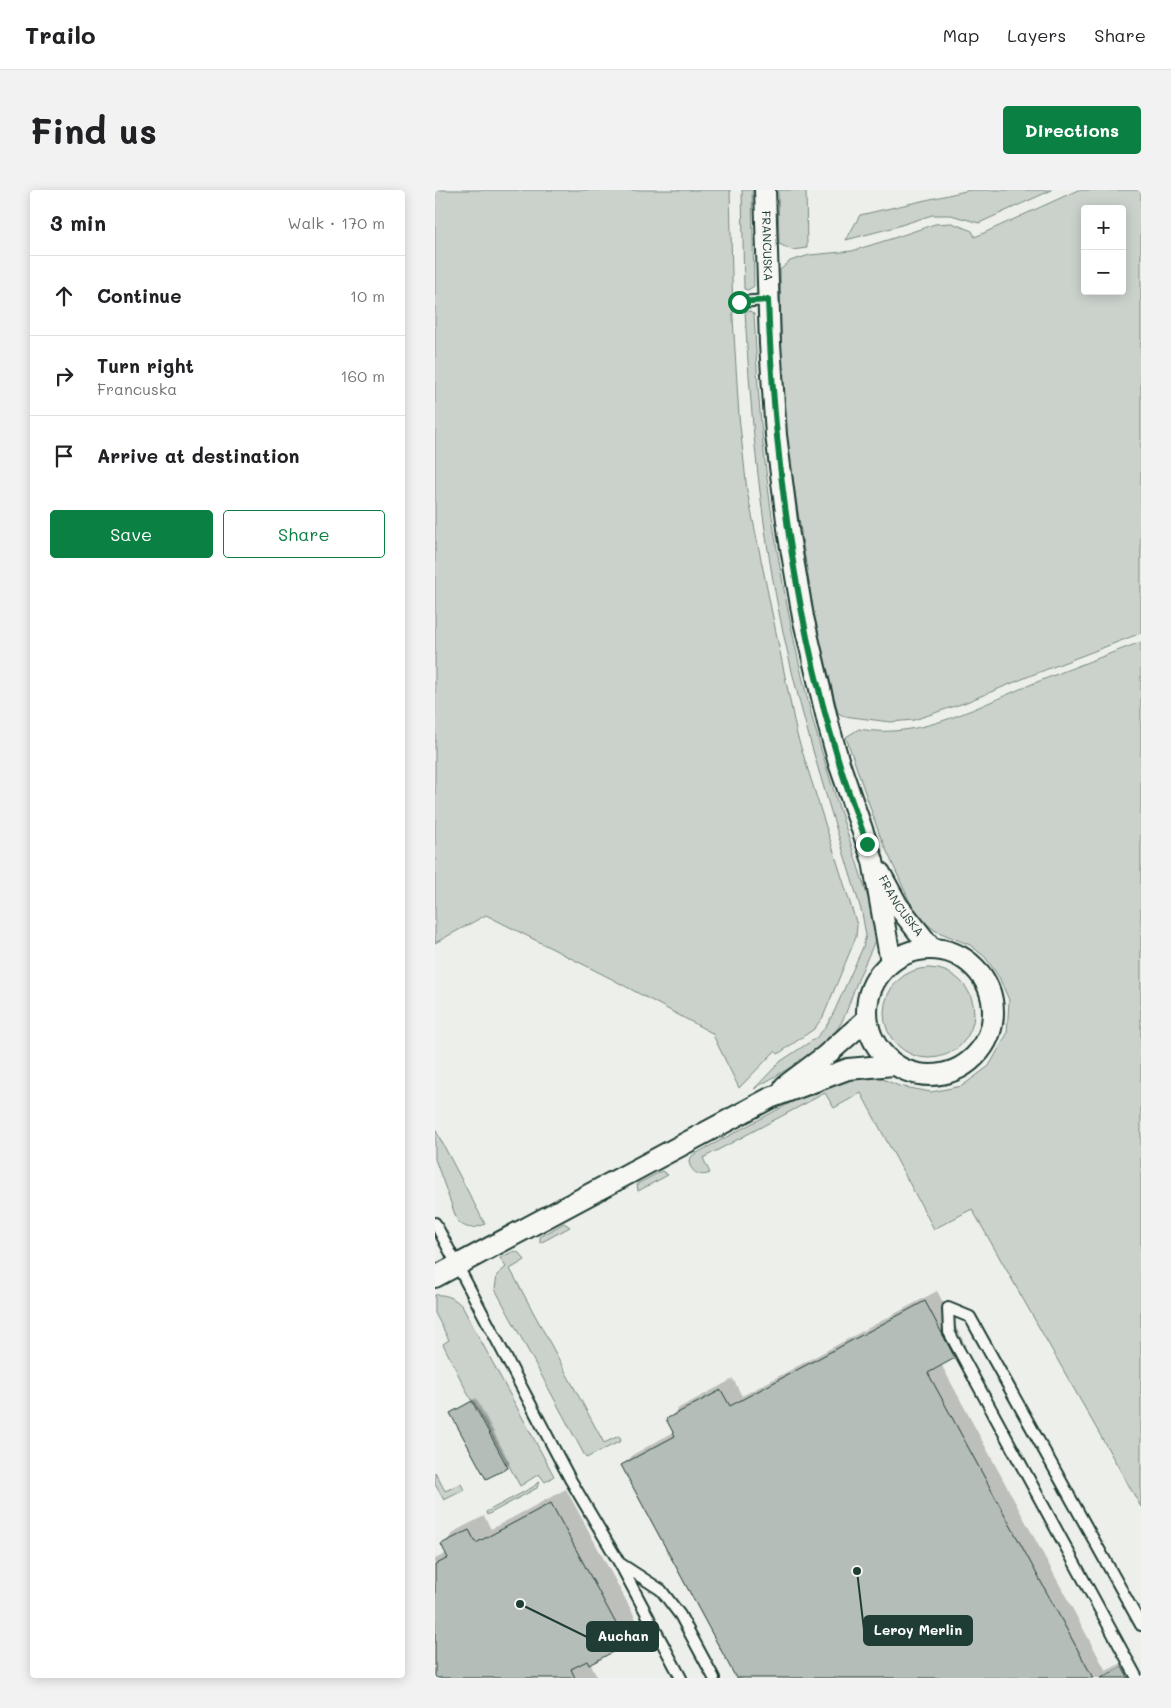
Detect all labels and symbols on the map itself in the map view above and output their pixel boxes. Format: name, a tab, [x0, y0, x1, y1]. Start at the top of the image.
street label: FRANCUSKA	[759, 210, 777, 281]
route start	[728, 291, 751, 314]
route end	[856, 833, 879, 856]
street label: FRANCUSKA	[876, 872, 928, 939]
callout: Leroy Merlin	[864, 1616, 972, 1645]
text: Leroy Merlin	[874, 1620, 962, 1639]
callout: Auchan	[587, 1622, 658, 1651]
text: Auchan	[598, 1626, 648, 1645]

